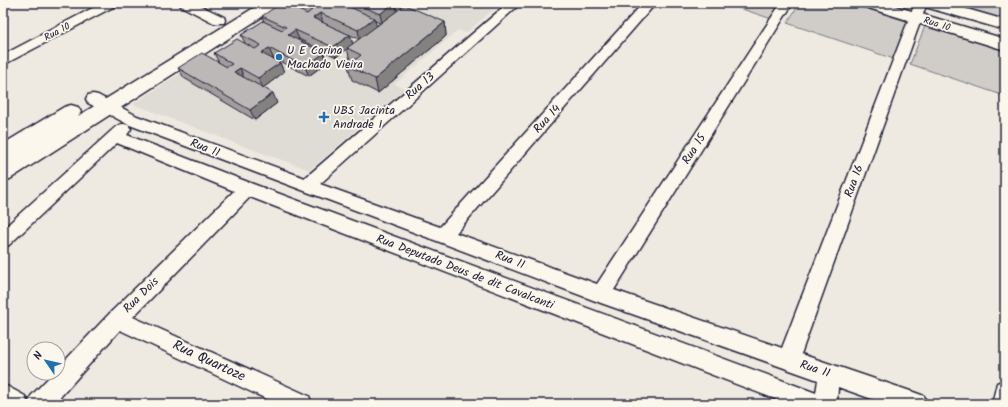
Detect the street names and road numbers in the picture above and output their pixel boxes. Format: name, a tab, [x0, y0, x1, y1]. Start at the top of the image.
street label: Rua 10	[922, 12, 952, 36]
street label: Rua 10	[41, 18, 73, 46]
street label: Rua 13	[401, 68, 439, 104]
street label: Rua 14	[529, 100, 566, 138]
street label: Rua 15	[677, 128, 712, 168]
street label: Rua 11	[187, 134, 223, 162]
street label: Rua 16	[839, 162, 869, 200]
street label: Rua Deputado Deus de dit Cavalcanti	[373, 229, 558, 315]
street label: Rua 11	[492, 246, 528, 274]
street label: Rua Dois	[119, 273, 163, 317]
street label: Rua Quartoze	[169, 335, 250, 388]
street label: Rua 11	[797, 355, 833, 383]

